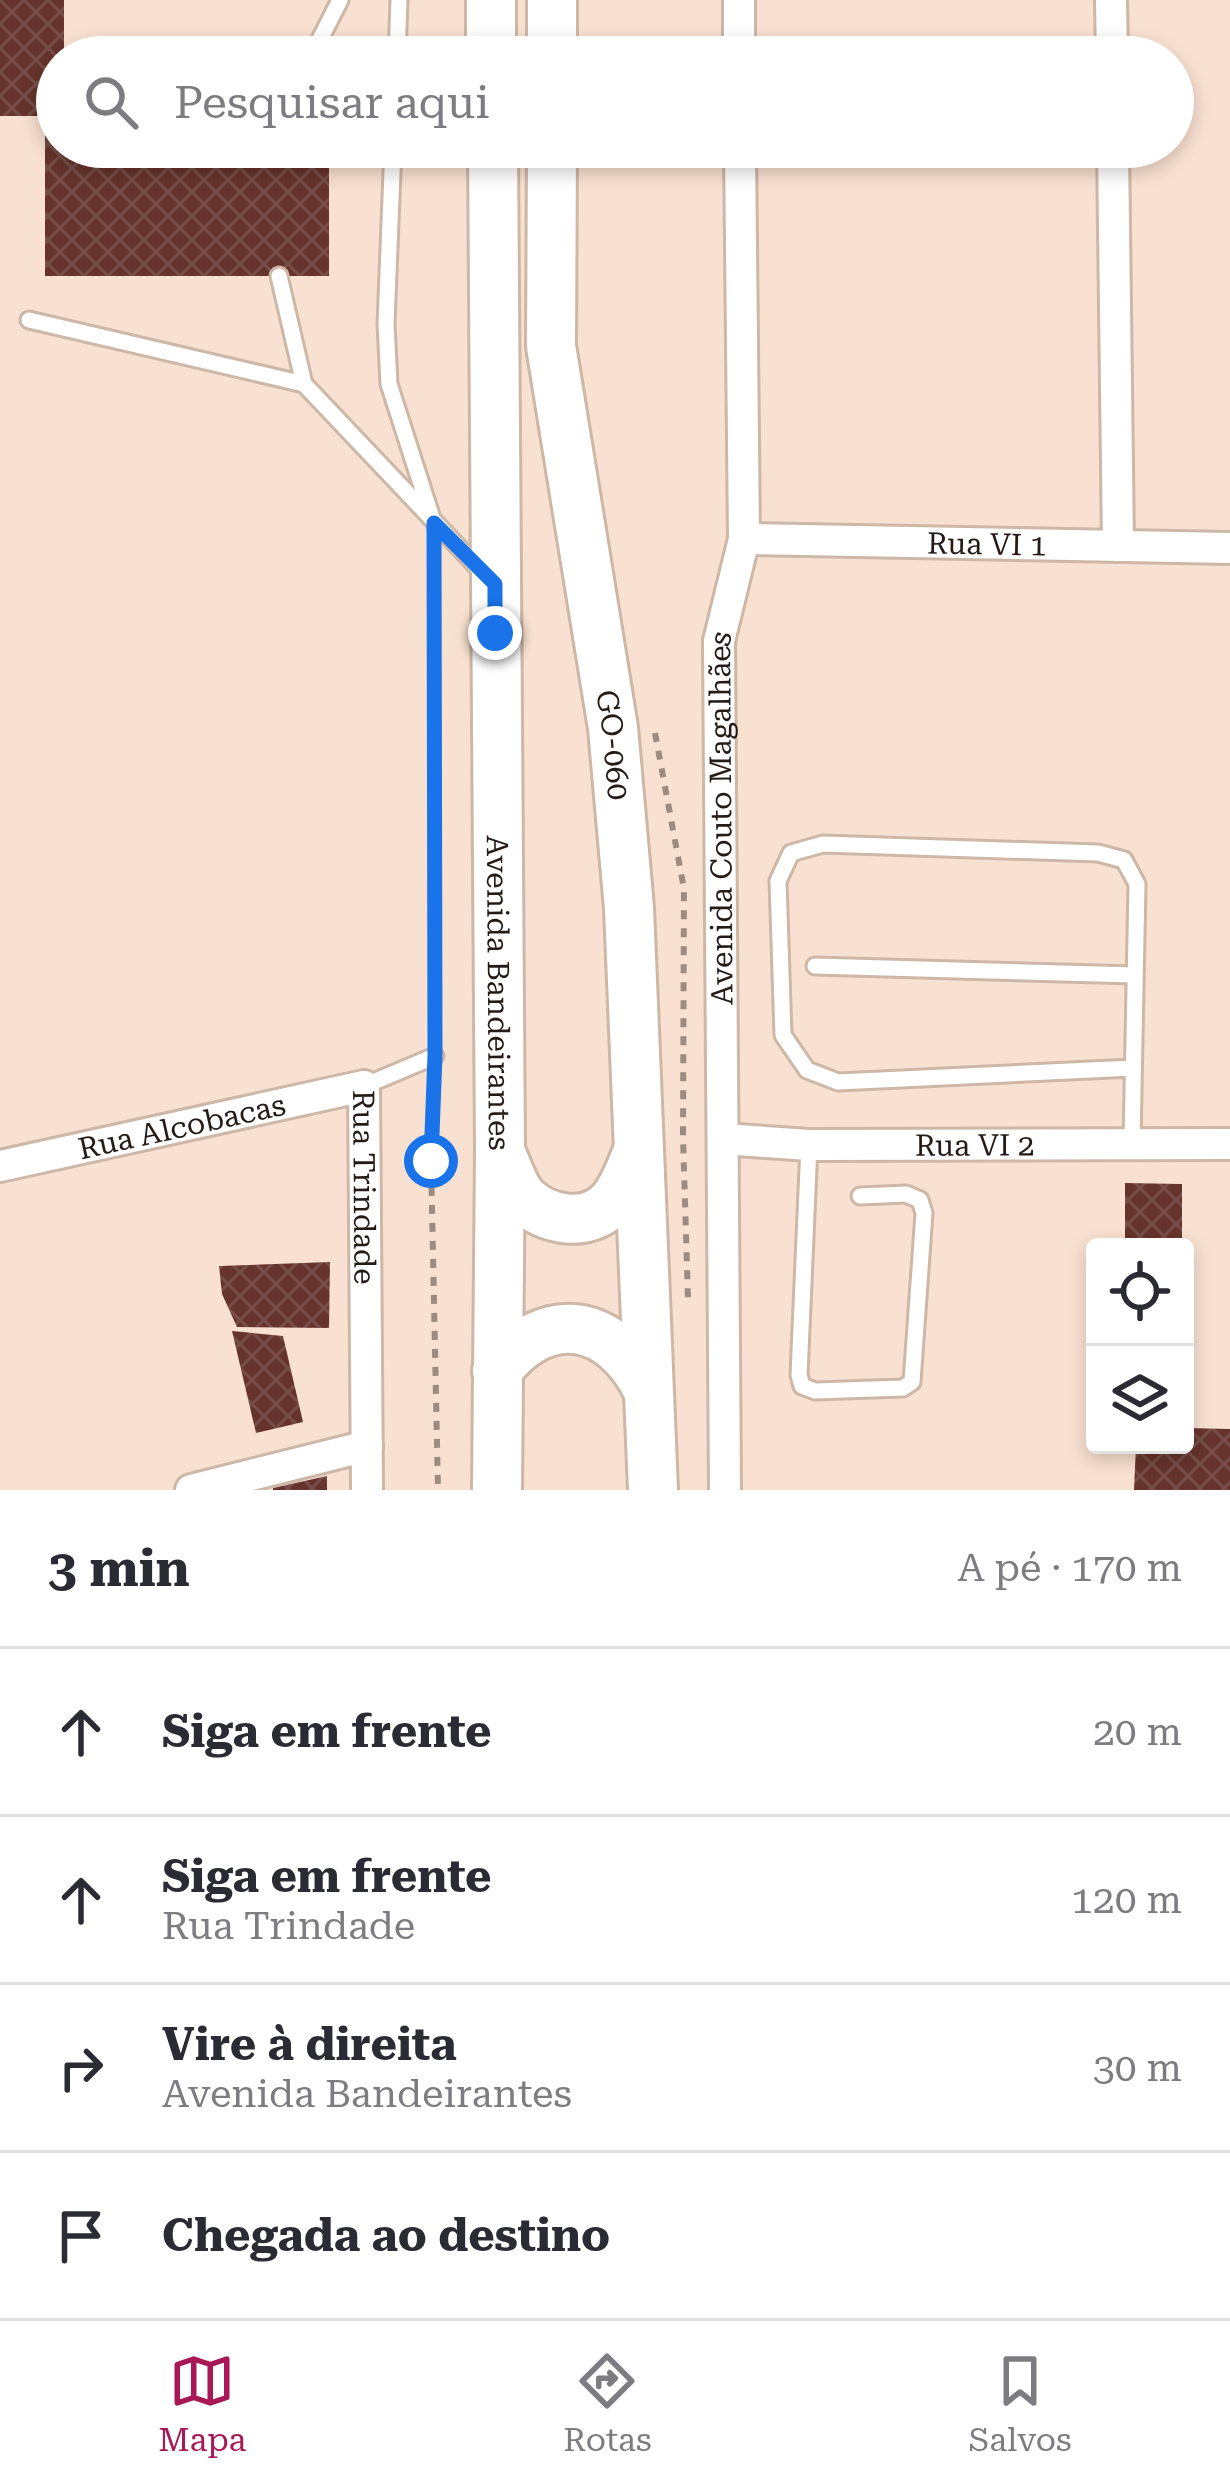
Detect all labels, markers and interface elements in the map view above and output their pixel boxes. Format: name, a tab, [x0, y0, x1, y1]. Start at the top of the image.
search box	[36, 36, 1194, 168]
icon: search	[78, 69, 144, 135]
text: Pesquisar aqui	[174, 76, 490, 129]
street label: Rua VI 1	[927, 525, 1047, 562]
route end	[468, 606, 522, 660]
street label: Avenida Couto Magalhães	[701, 627, 739, 1005]
street label: GO-060	[590, 687, 637, 802]
street label: Avenida Bandeirantes	[480, 835, 518, 1151]
street label: Rua Alcobacas	[75, 1086, 288, 1166]
street label: Rua Trindade	[347, 1090, 383, 1285]
street label: Rua VI 2	[915, 1127, 1035, 1162]
route start	[404, 1134, 458, 1188]
map controls	[1086, 1238, 1194, 1454]
button: locate	[1086, 1238, 1194, 1346]
button: layers	[1086, 1346, 1194, 1454]
text: 3 min	[48, 1539, 190, 1598]
text: A pé · 170 m	[957, 1545, 1182, 1591]
icon: ahead	[48, 1699, 114, 1765]
text: Siga em frente	[162, 1705, 492, 1758]
text: 20 m	[1093, 1709, 1182, 1755]
text: Siga em frente	[162, 1850, 492, 1903]
icon: ahead	[48, 1867, 114, 1933]
text: 120 m	[1071, 1877, 1182, 1923]
text: Rua Trindade	[162, 1903, 415, 1949]
text: Vire à direita	[162, 2018, 457, 2071]
icon: right	[48, 2035, 114, 2101]
text: 30 m	[1093, 2045, 1182, 2091]
text: Avenida Bandeirantes	[162, 2071, 572, 2117]
icon: arrive	[48, 2203, 114, 2269]
text: Chegada ao destino	[162, 2209, 610, 2262]
tab: Mapa	[158, 2348, 247, 2459]
tab: Rotas	[563, 2348, 652, 2459]
tab: Salvos	[968, 2348, 1072, 2459]

